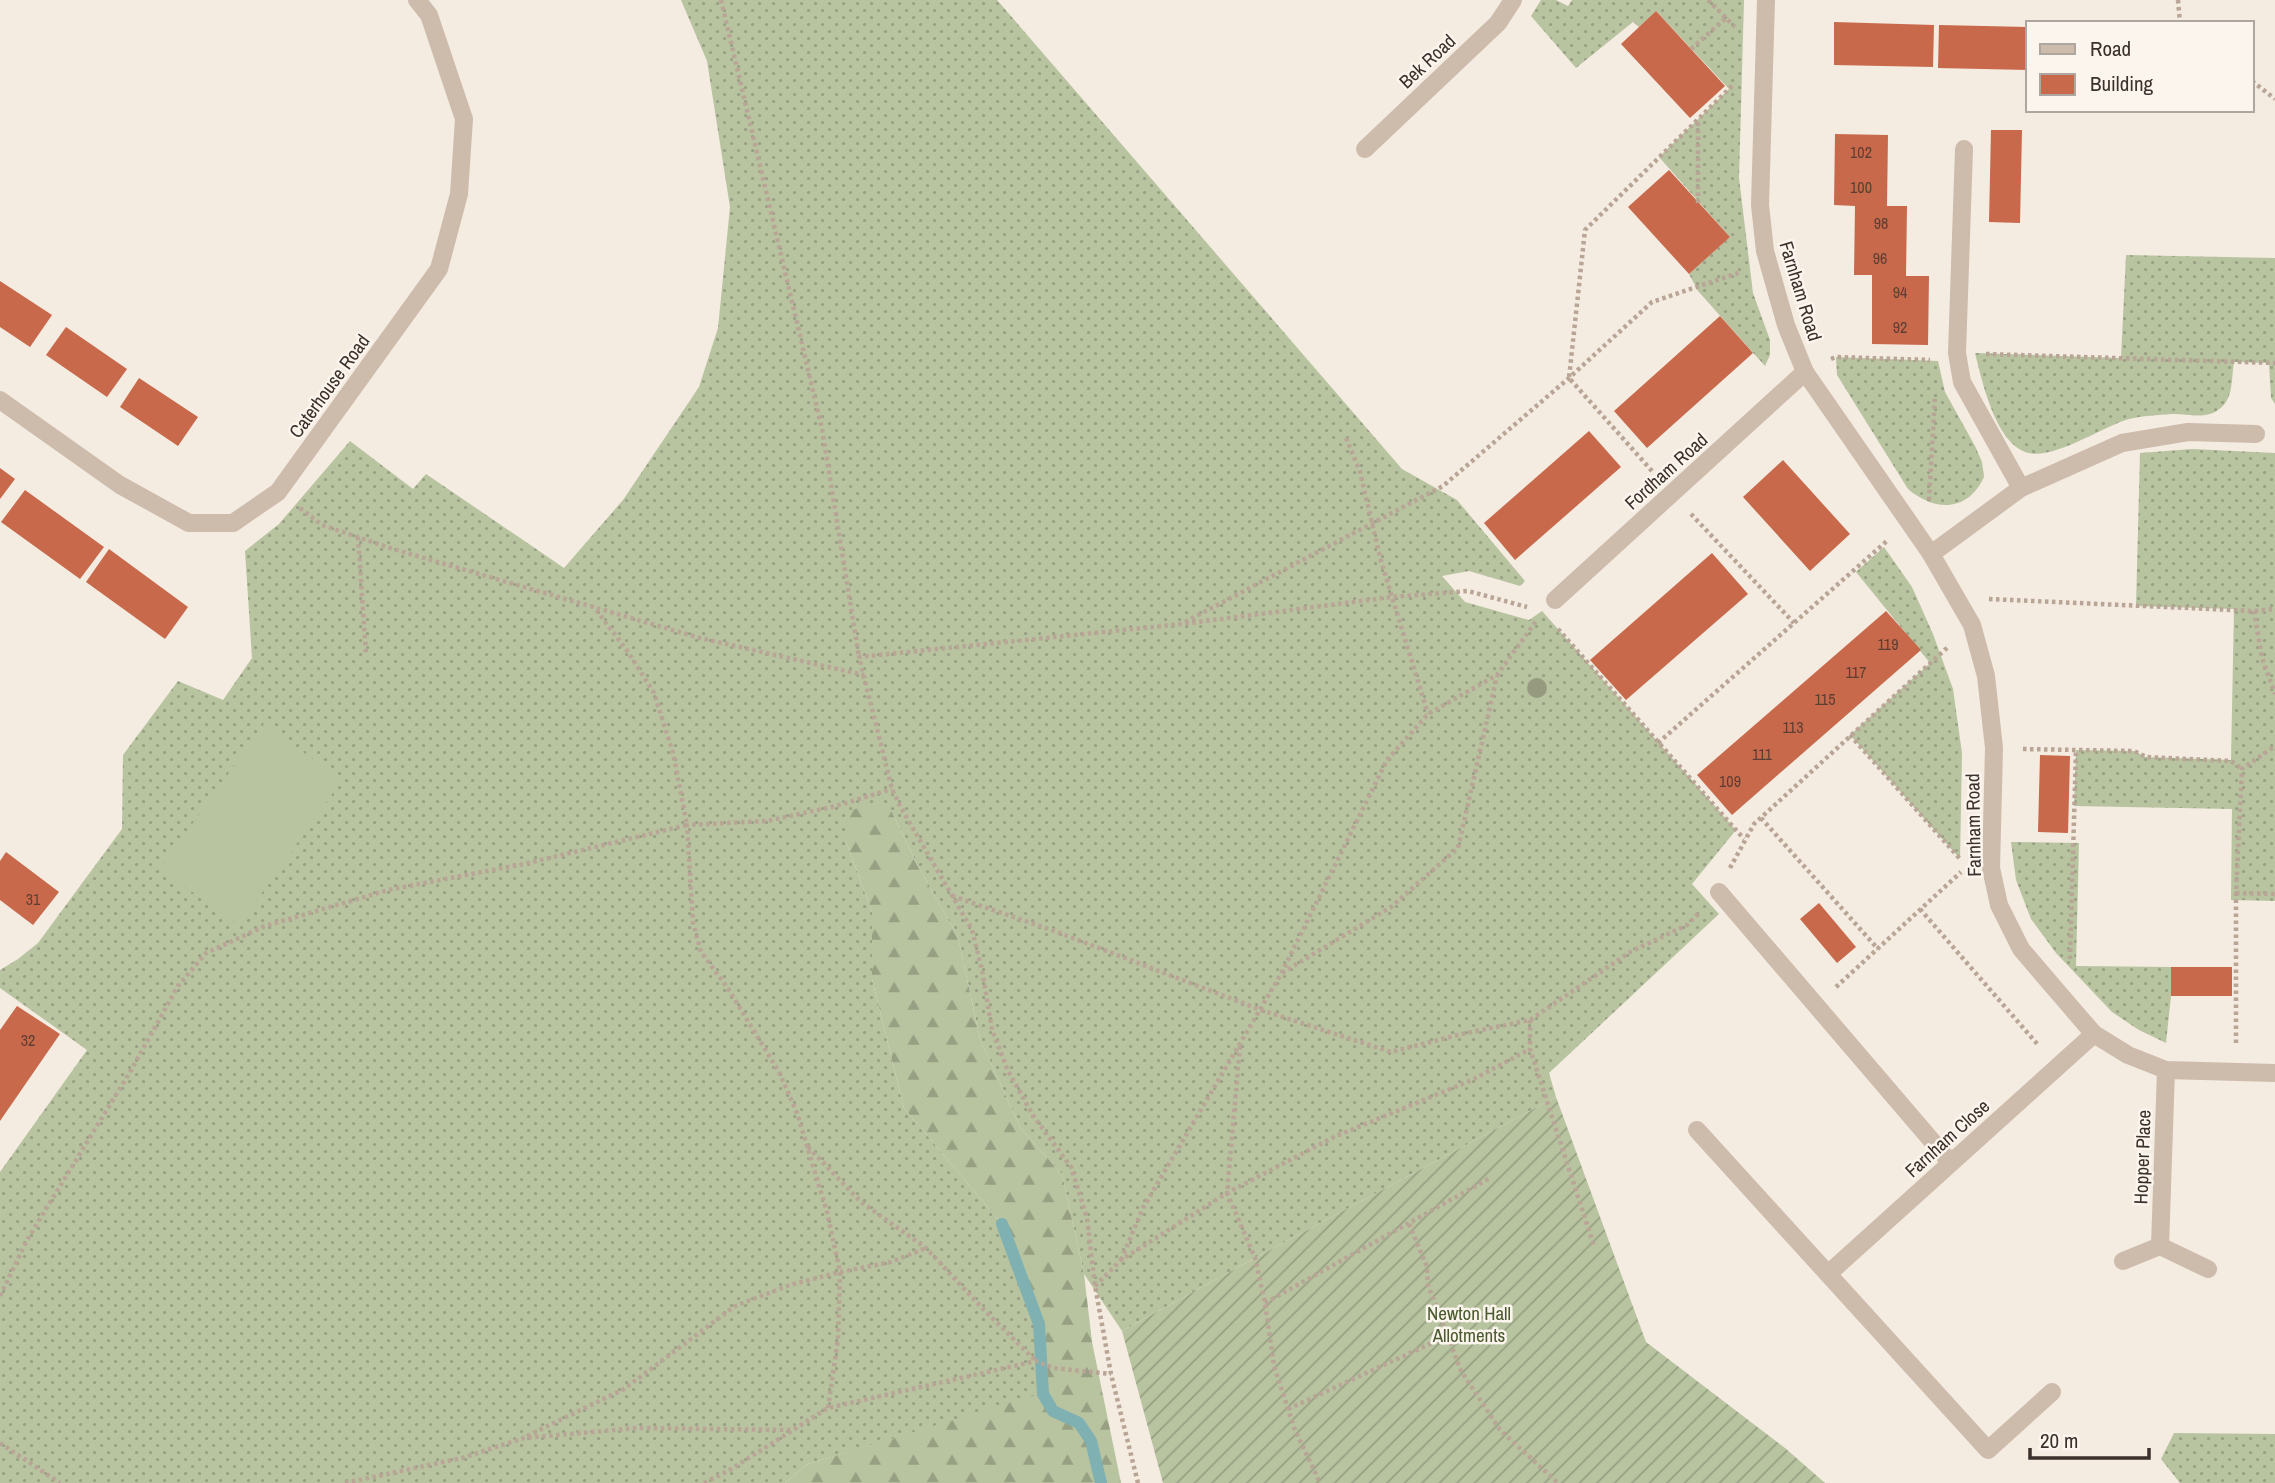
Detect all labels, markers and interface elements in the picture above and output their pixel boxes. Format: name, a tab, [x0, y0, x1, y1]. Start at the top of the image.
legend	[2026, 21, 2254, 112]
street label: Bek Road	[1393, 28, 1461, 94]
text: Road	[2090, 34, 2131, 63]
text: Building	[2090, 69, 2154, 98]
house number: 102	[1850, 141, 1872, 163]
house number: 100	[1850, 176, 1872, 198]
house number: 98	[1874, 212, 1888, 234]
street label: Farnham Road	[1773, 238, 1829, 344]
house number: 96	[1873, 247, 1887, 269]
house number: 94	[1893, 281, 1907, 303]
house number: 92	[1893, 316, 1907, 338]
street label: Caterhouse Road	[283, 329, 375, 443]
street label: Fordham Road	[1619, 427, 1713, 515]
house number: 119	[1878, 633, 1898, 655]
house number: 117	[1846, 661, 1866, 683]
house number: 115	[1815, 688, 1835, 710]
house number: 113	[1783, 716, 1803, 738]
house number: 111	[1752, 743, 1773, 765]
house number: 109	[1719, 770, 1741, 792]
street label: Farnham Road	[1959, 773, 1987, 877]
house number: 31	[26, 888, 41, 910]
house number: 32	[21, 1029, 35, 1051]
street label: Farnham Close	[1899, 1093, 1995, 1183]
street label: Hopper Place	[2127, 1109, 2157, 1205]
park label: Newton Hall Allotments	[1427, 1300, 1511, 1348]
scale bar	[2030, 1416, 2149, 1460]
text: 20 m	[2040, 1426, 2078, 1455]

